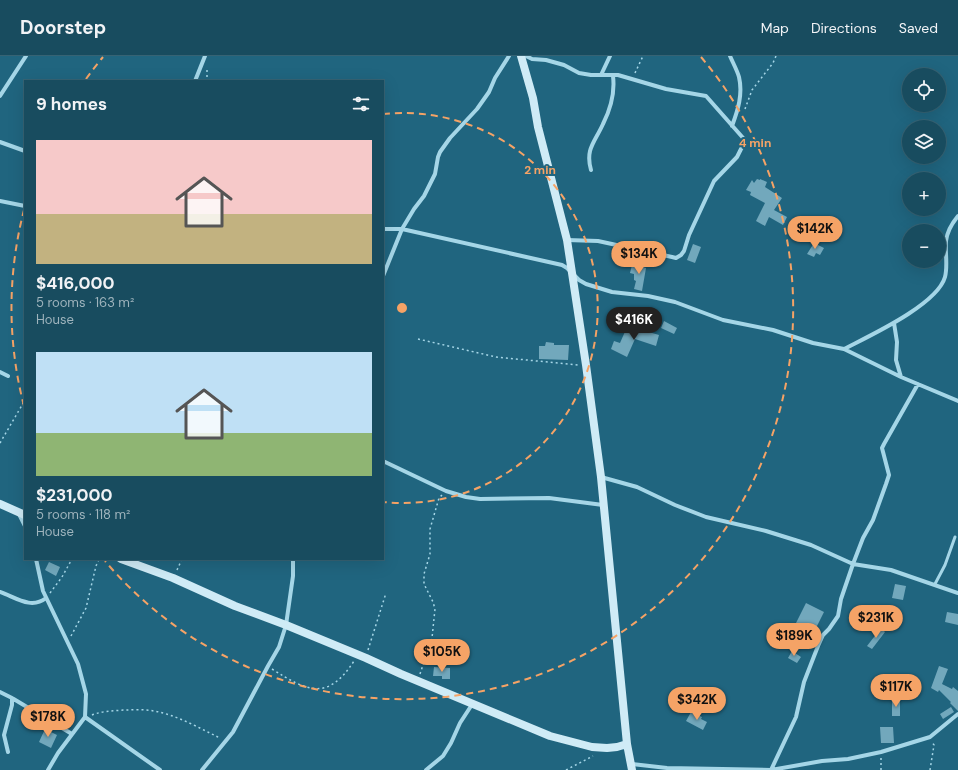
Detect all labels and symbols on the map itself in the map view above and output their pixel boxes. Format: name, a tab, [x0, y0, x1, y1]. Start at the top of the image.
text: 4 min	[739, 135, 771, 151]
text: 2 min	[524, 162, 556, 178]
pin: $142K	[787, 216, 843, 250]
pin: $134K	[611, 241, 667, 275]
centre of rings	[395, 301, 409, 315]
pin: $416K	[606, 307, 662, 341]
pin: $231K	[848, 605, 904, 639]
pin: $189K	[766, 623, 822, 657]
pin: $105K	[414, 639, 470, 673]
pin: $117K	[868, 674, 924, 708]
pin: $342K	[669, 687, 725, 721]
pin: $178K	[20, 704, 76, 738]

